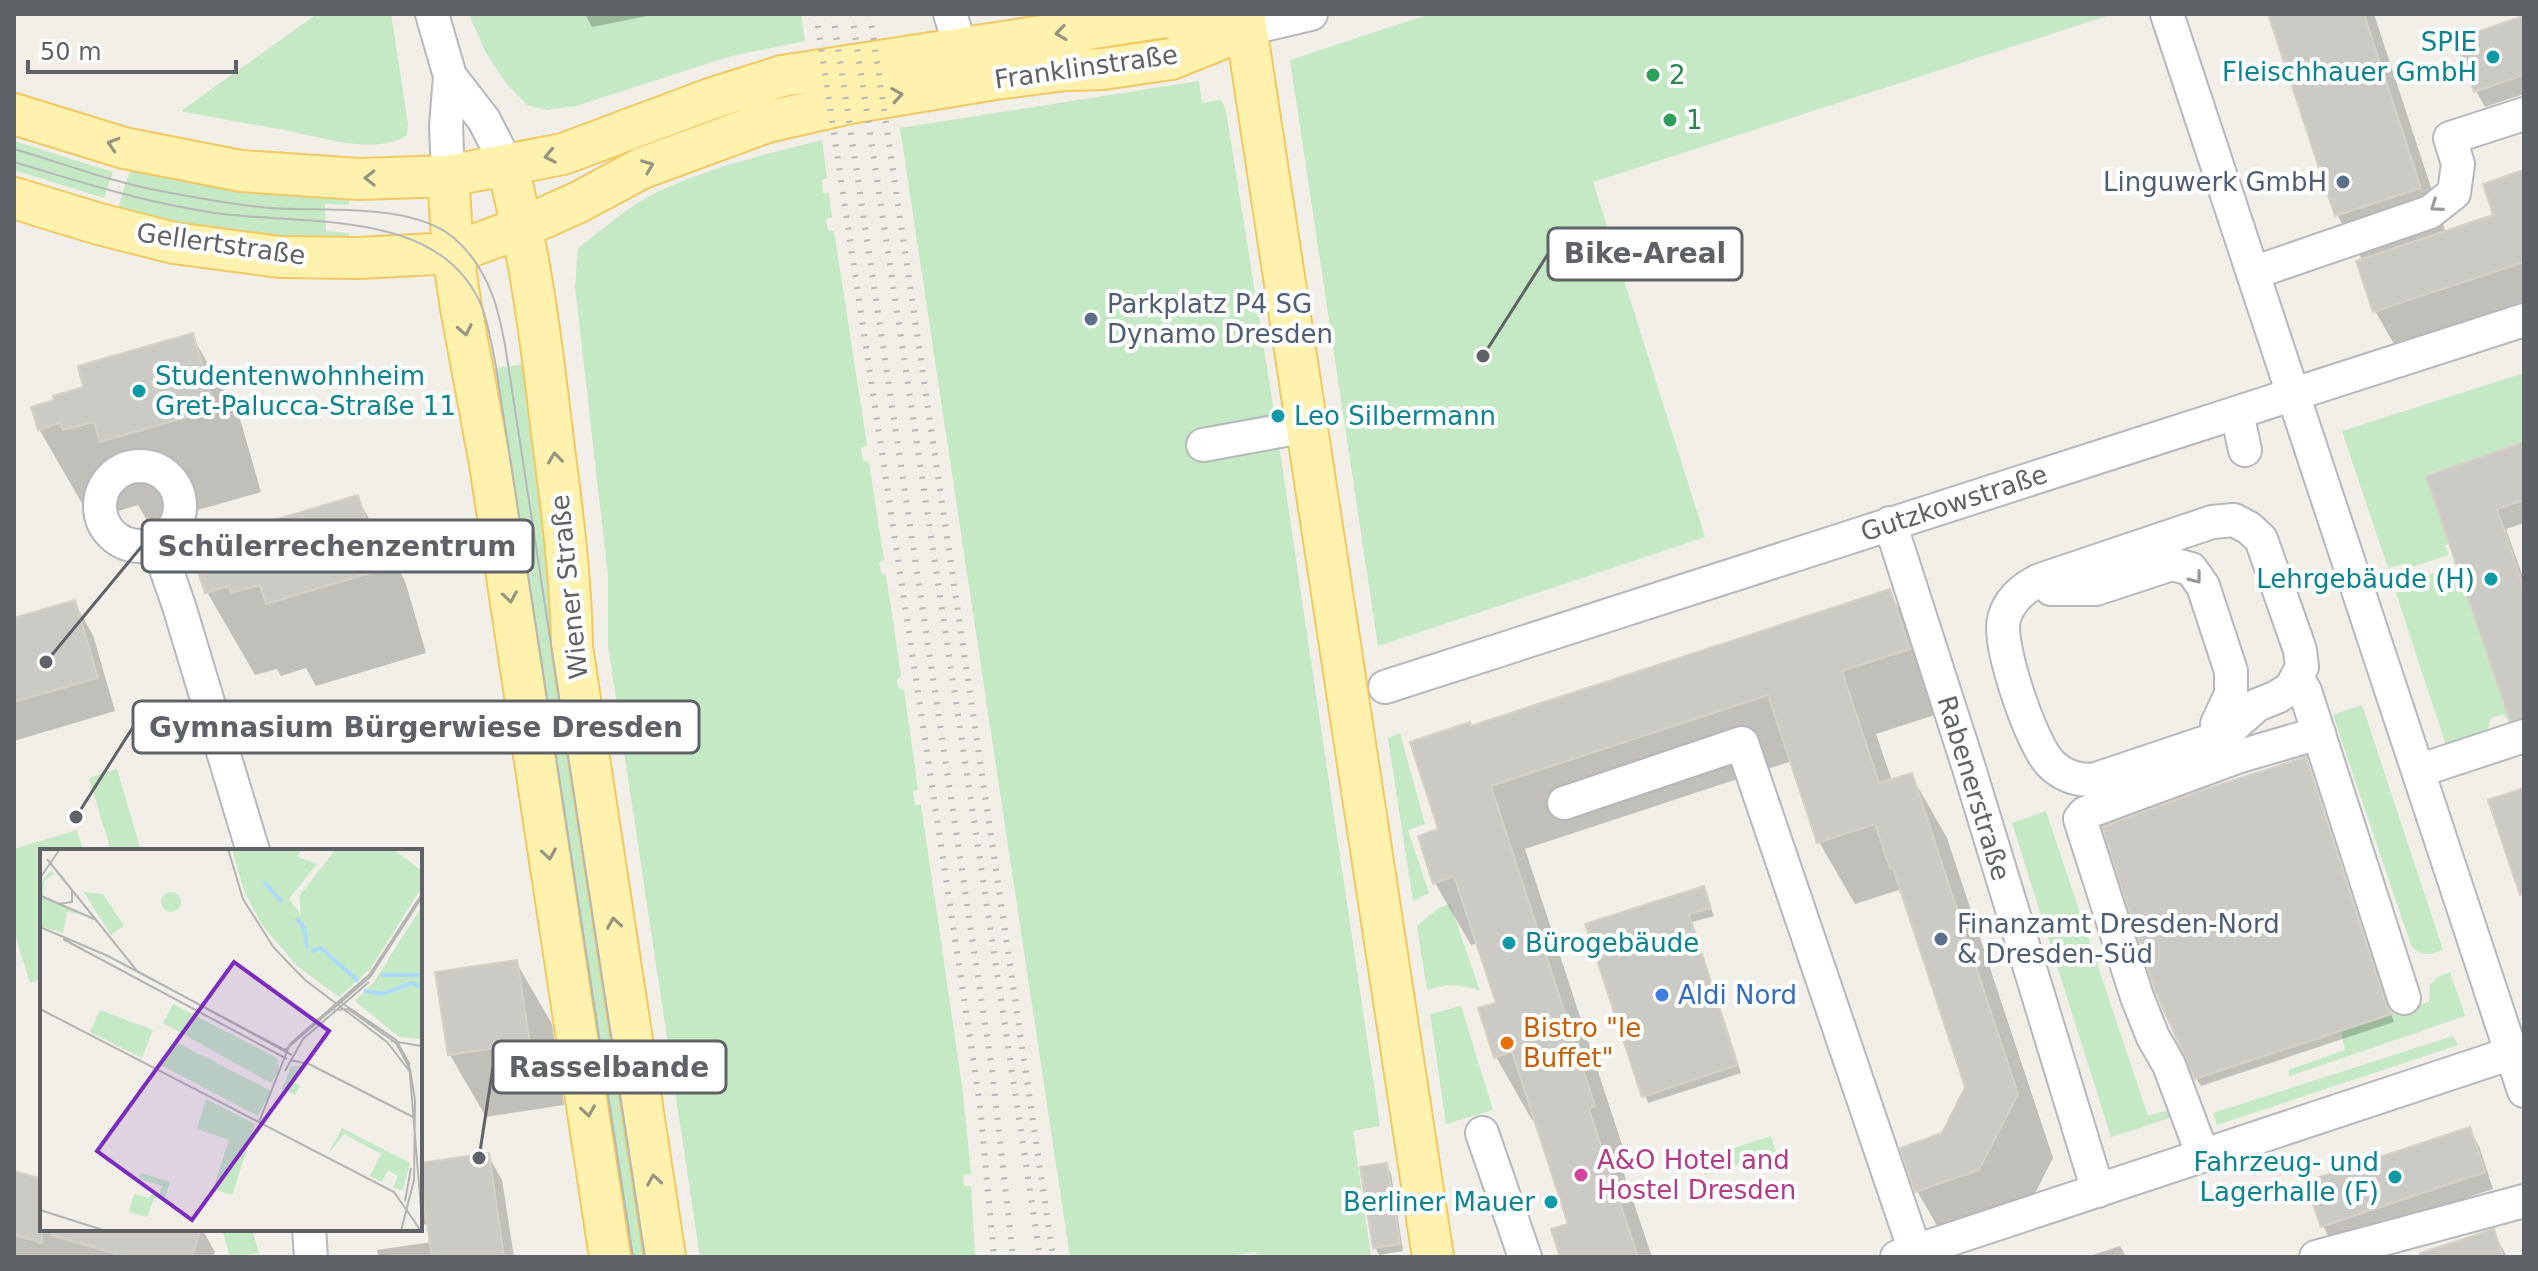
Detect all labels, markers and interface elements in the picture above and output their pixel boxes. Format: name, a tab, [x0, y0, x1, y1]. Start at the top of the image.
one-way arrow	[1054, 23, 1067, 40]
scale bar	[28, 24, 236, 74]
place label: SPIE Fleischhauer GmbH	[2222, 27, 2477, 87]
text: 50 m	[40, 38, 102, 66]
street label: Franklinstraße	[992, 39, 1180, 95]
marker: SPIE Fleischhauer GmbH	[2484, 48, 2502, 66]
place label: 2	[1669, 60, 1686, 90]
marker: 2	[1644, 66, 1662, 84]
one-way arrow	[890, 87, 904, 104]
place label: 1	[1686, 105, 1703, 135]
marker: 1	[1661, 111, 1679, 129]
one-way arrow	[107, 137, 121, 153]
one-way arrow	[543, 147, 557, 164]
one-way arrow	[640, 160, 654, 176]
place label: Linguwerk GmbH	[2103, 167, 2327, 197]
one-way arrow	[363, 170, 376, 187]
marker: Linguwerk GmbH	[2334, 173, 2352, 191]
one-way arrow	[2431, 196, 2445, 211]
street label: Gellertstraße	[135, 217, 307, 271]
callout: Bike-Areal	[1548, 228, 1742, 280]
text: Bike-Areal	[1564, 237, 1726, 270]
place label: Parkplatz P4 SG Dynamo Dresden	[1107, 289, 1333, 349]
marker: Parkplatz P4 SG Dynamo Dresden	[1082, 310, 1100, 328]
one-way arrow	[456, 323, 473, 336]
place label: Studentenwohnheim Gret-Palucca-Straße 11	[155, 361, 456, 421]
marker: Studentenwohnheim Gret-Palucca-Straße 11	[130, 382, 148, 400]
place label: Leo Silbermann	[1294, 401, 1496, 431]
marker: Leo Silbermann	[1269, 407, 1287, 425]
one-way arrow	[547, 451, 564, 464]
street label: Gutzkowstraße	[1857, 459, 2051, 547]
street label: Wiener Straße	[544, 493, 594, 681]
callout: Schülerrechenzentrum	[142, 520, 533, 572]
text: Schülerrechenzentrum	[158, 530, 516, 563]
place label: Lehrgebäude (H)	[2256, 564, 2475, 594]
one-way arrow	[2186, 568, 2200, 583]
marker: Lehrgebäude (H)	[2482, 570, 2500, 588]
one-way arrow	[501, 590, 518, 603]
street label: Rabenerstraße	[1932, 692, 2016, 884]
callout: Gymnasium Bürgerwiese Dresden	[133, 701, 699, 753]
text: Gymnasium Bürgerwiese Dresden	[149, 711, 683, 744]
one-way arrow	[540, 847, 557, 860]
inset map	[40, 849, 422, 1231]
place label: Finanzamt Dresden-Nord & Dresden-Süd	[1957, 909, 2280, 969]
one-way arrow	[607, 916, 624, 930]
place label: Bürogebäude	[1525, 928, 1699, 958]
marker: Finanzamt Dresden-Nord & Dresden-Süd	[1932, 930, 1950, 948]
marker: Bürogebäude	[1500, 934, 1518, 952]
place label: Aldi Nord	[1678, 980, 1797, 1010]
marker: Aldi Nord	[1653, 986, 1671, 1004]
place label: Bistro "le Buffet"	[1523, 1013, 1641, 1073]
marker: Bistro "le Buffet"	[1498, 1034, 1516, 1052]
callout: Rasselbande	[493, 1041, 726, 1093]
text: Rasselbande	[509, 1051, 709, 1084]
one-way arrow	[579, 1104, 596, 1118]
place label: A&O Hotel and Hostel Dresden	[1597, 1145, 1796, 1205]
place label: Fahrzeug- und Lagerhalle (F)	[2194, 1147, 2379, 1207]
marker: A&O Hotel and Hostel Dresden	[1572, 1166, 1590, 1184]
marker: Fahrzeug- und Lagerhalle (F)	[2386, 1168, 2404, 1186]
one-way arrow	[646, 1173, 663, 1187]
place label: Berliner Mauer	[1343, 1187, 1535, 1217]
marker: Berliner Mauer	[1542, 1193, 1560, 1211]

